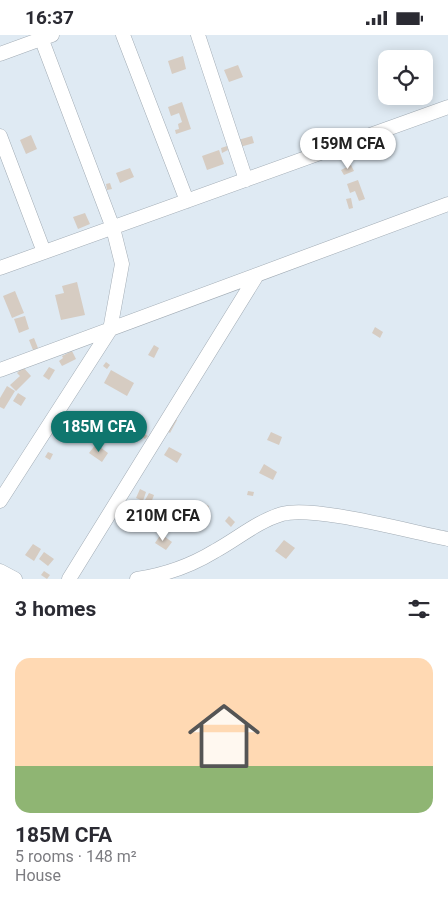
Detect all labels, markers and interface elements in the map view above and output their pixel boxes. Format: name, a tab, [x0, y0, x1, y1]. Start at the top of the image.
text: 16:37	[25, 6, 74, 29]
map controls	[378, 50, 433, 105]
button: locate	[378, 50, 433, 105]
pin: 159M CFA	[296, 127, 400, 170]
text: 159M CFA	[311, 134, 385, 153]
pin: 185M CFA	[47, 411, 151, 453]
text: 185M CFA	[62, 417, 136, 436]
pin: 210M CFA	[111, 499, 215, 542]
text: 210M CFA	[126, 506, 200, 525]
icon: filters	[405, 595, 433, 623]
text: 3 homes	[15, 597, 96, 621]
icon: home	[179, 691, 269, 781]
text: 185M CFA	[15, 823, 112, 847]
text: 5 rooms · 148 m²	[15, 847, 137, 866]
text: House	[15, 866, 61, 885]

